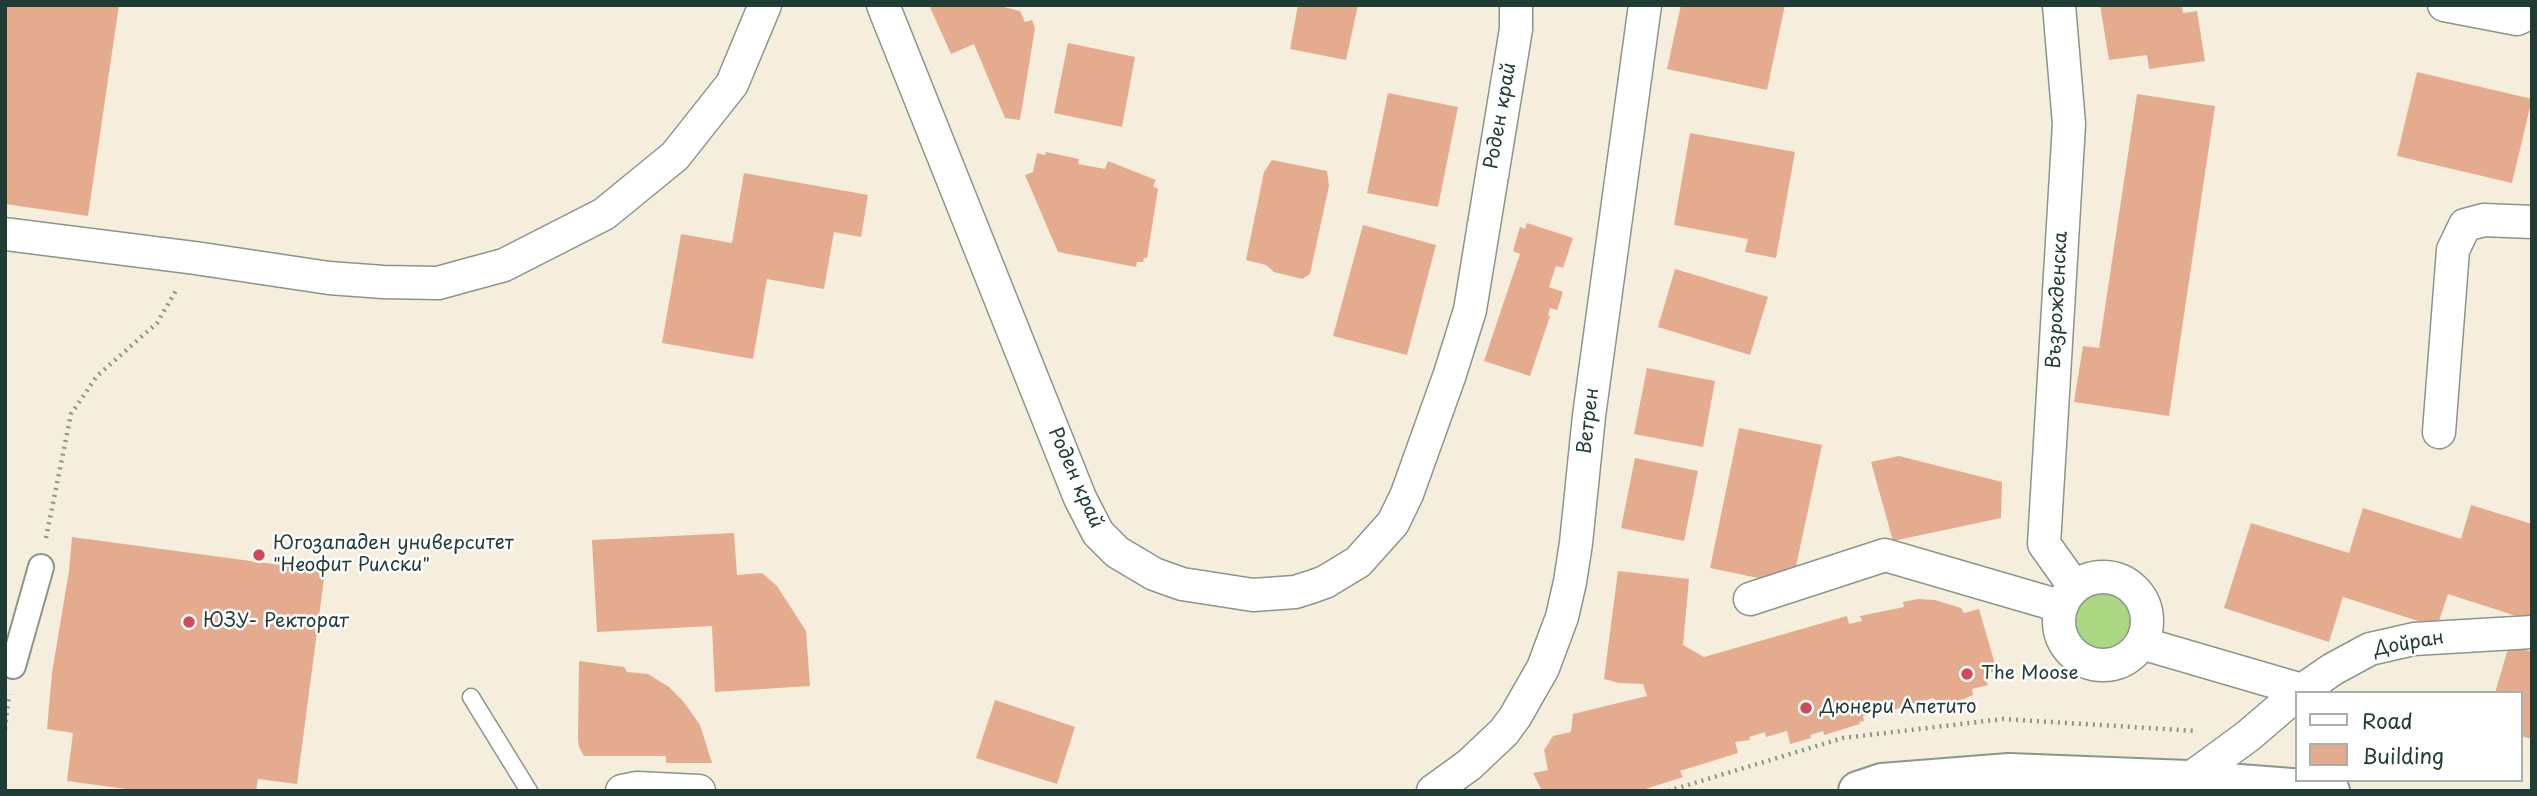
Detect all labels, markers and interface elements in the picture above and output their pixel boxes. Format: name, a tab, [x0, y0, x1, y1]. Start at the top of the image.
street label: Роден край	[1480, 61, 1522, 171]
street label: Възрожденска	[2043, 231, 2073, 369]
street label: Ветрен	[1574, 387, 1604, 455]
street label: Роден край	[1043, 424, 1107, 532]
place label: Югозападен университет "Неофит Рилски"	[273, 533, 514, 577]
marker: Югозападен университет "Неофит Рилски"	[251, 547, 267, 563]
place label: ЮЗУ- Ректорат	[203, 611, 349, 633]
marker: ЮЗУ- Ректорат	[181, 614, 197, 630]
street label: Дойран	[2372, 627, 2446, 661]
place label: The Moose	[1981, 663, 2079, 685]
marker: The Moose	[1959, 666, 1975, 682]
legend	[2296, 691, 2523, 782]
place label: Дюнери Апетито	[1820, 697, 1977, 719]
marker: Дюнери Апетито	[1798, 700, 1814, 716]
text: Road	[2362, 704, 2413, 736]
text: Building	[2362, 739, 2444, 771]

